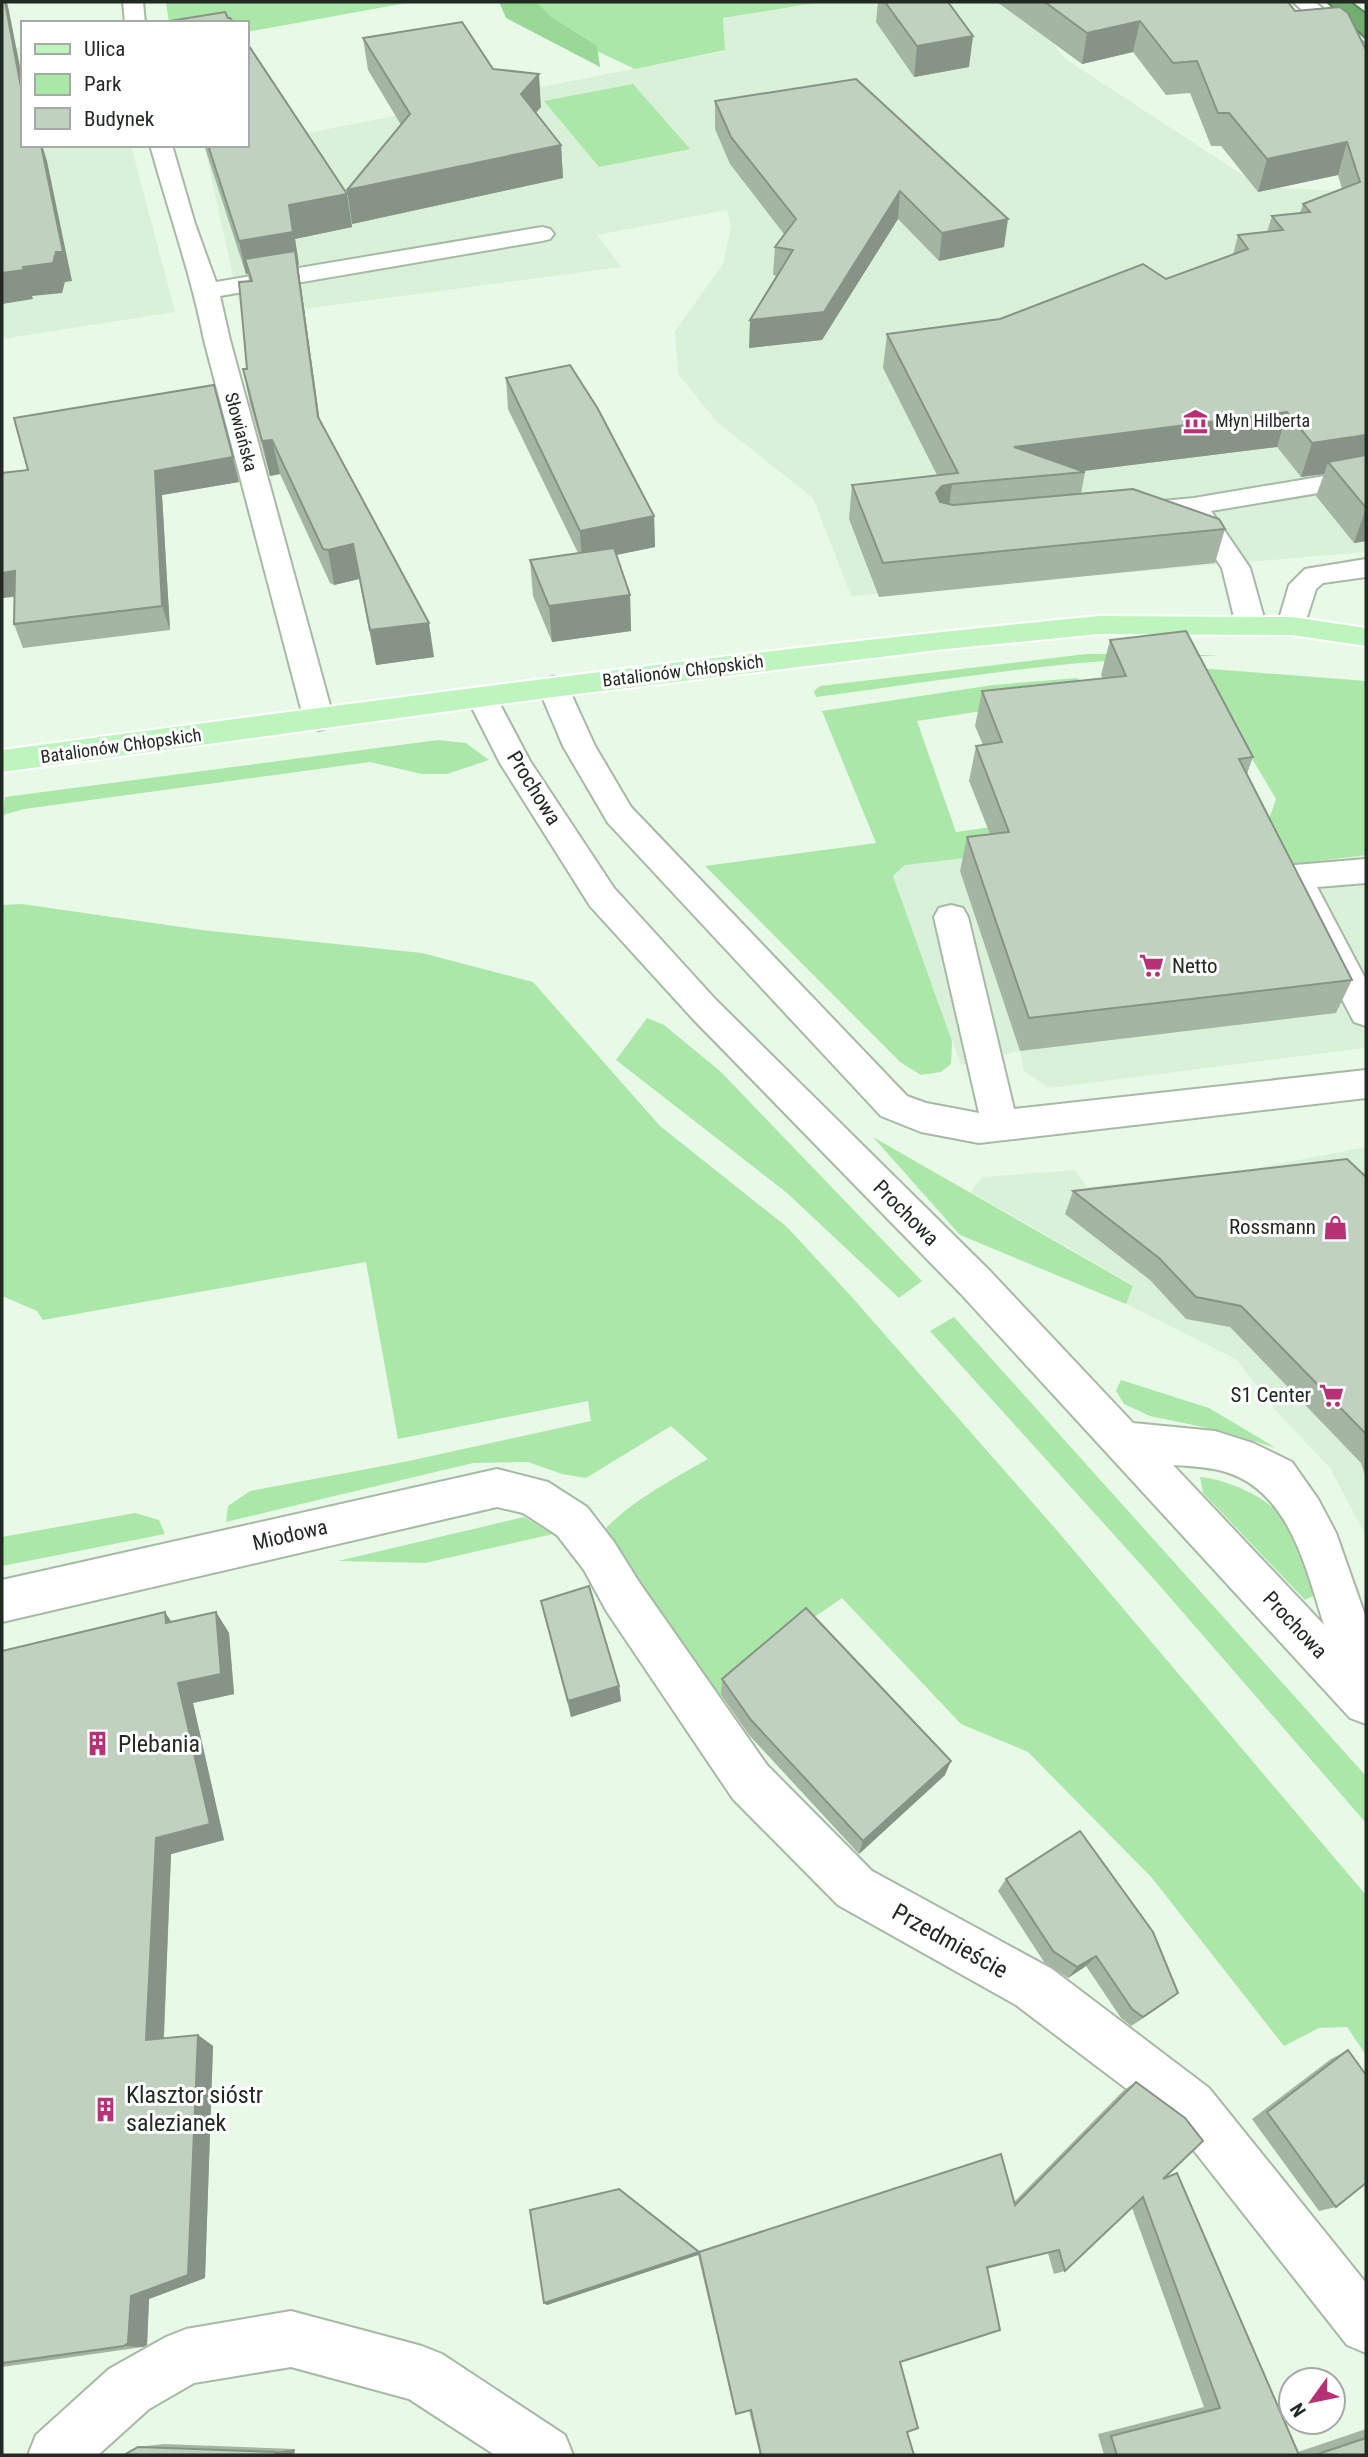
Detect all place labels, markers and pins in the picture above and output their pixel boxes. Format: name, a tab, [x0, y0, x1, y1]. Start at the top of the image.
museum icon: Młyn Hilberta	[1181, 407, 1209, 435]
place label: Młyn Hilberta	[1215, 410, 1310, 431]
supermarket icon: Netto	[1138, 952, 1166, 980]
place label: Netto	[1172, 954, 1218, 978]
shop icon: Rossmann	[1322, 1213, 1350, 1241]
place label: Rossmann	[1229, 1215, 1316, 1239]
supermarket icon: S1 Center	[1317, 1381, 1345, 1409]
place label: S1 Center	[1231, 1383, 1311, 1407]
building icon: Plebania	[84, 1730, 112, 1758]
place label: Plebania	[118, 1730, 200, 1758]
place label: Klasztor sióstr salezianek	[126, 2081, 263, 2137]
building icon: Klasztor sióstr salezianek	[92, 2095, 120, 2123]

